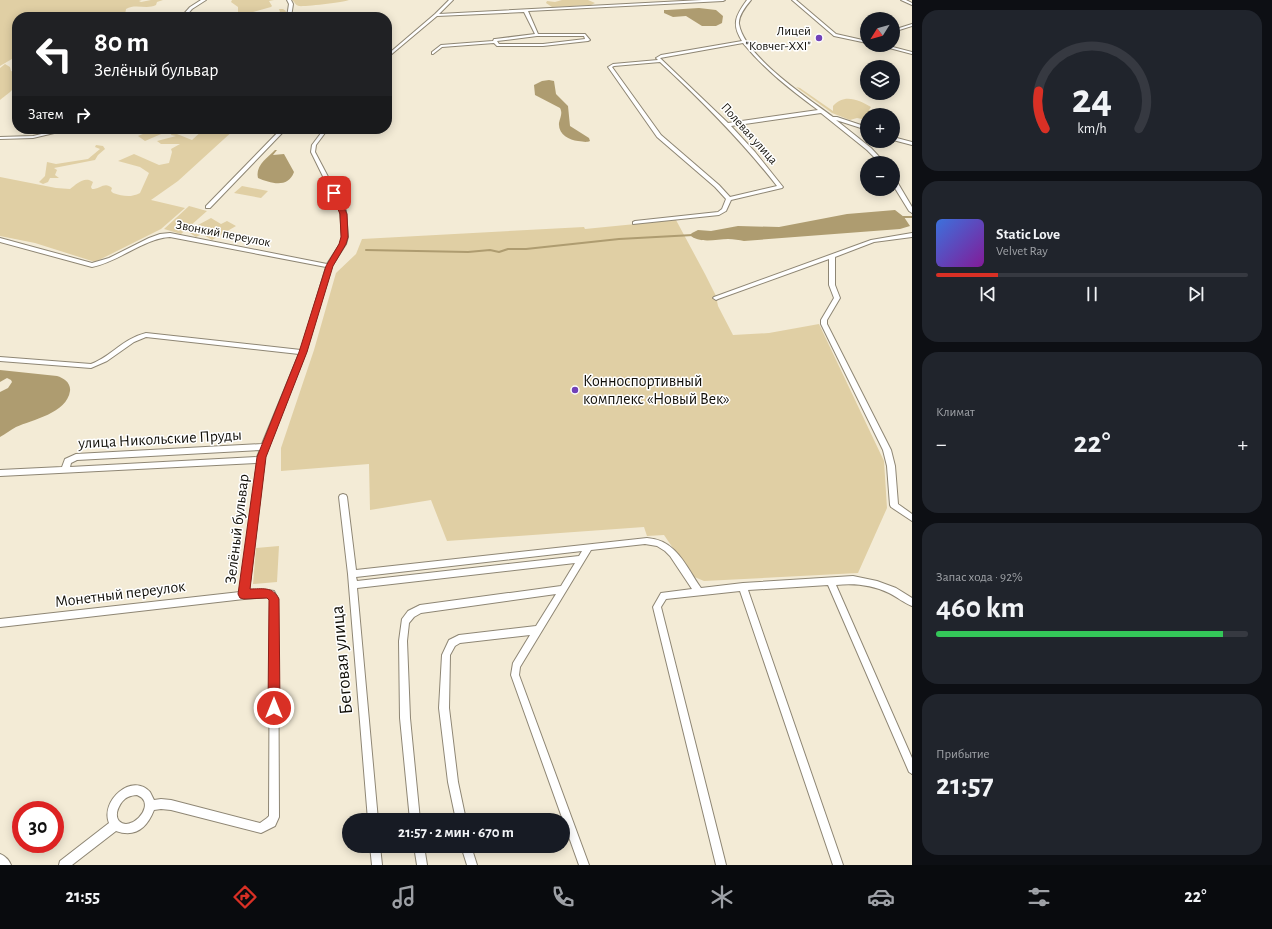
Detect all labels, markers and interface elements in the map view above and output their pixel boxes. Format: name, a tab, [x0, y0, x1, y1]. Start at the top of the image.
north arrow	[860, 12, 900, 52]
map controls	[860, 12, 900, 196]
place label: Лицей "Ковчег-XXI"	[745, 25, 811, 53]
icon: left	[28, 28, 80, 80]
text: 80 m	[94, 29, 149, 57]
marker: Лицей "Ковчег-XXI"	[814, 33, 824, 43]
button: layers	[860, 60, 900, 100]
text: Зелёный бульвар	[94, 62, 219, 80]
text: 24	[1072, 78, 1112, 119]
street label: Полевая улица	[718, 101, 780, 167]
icon: right	[72, 104, 94, 126]
text: Затем	[28, 107, 64, 122]
button: +	[860, 108, 900, 148]
text: km/h	[1077, 121, 1107, 135]
button: −	[860, 156, 900, 196]
pin	[317, 176, 351, 210]
icon: arrive	[323, 182, 345, 204]
street label: Звонкий переулок	[175, 218, 271, 250]
text: Static Love	[996, 227, 1060, 242]
text: Velvet Ray	[996, 245, 1048, 258]
icon: previous	[977, 283, 999, 305]
icon: pause	[1081, 283, 1103, 305]
icon: next	[1185, 283, 1207, 305]
place label: Конноспортивный комплекс «Новый Век»	[583, 373, 730, 407]
marker: Конноспортивный комплекс «Новый Век»	[570, 385, 580, 395]
text: Климат	[936, 406, 975, 419]
street label: улица Никольские Пруды	[77, 427, 242, 452]
text: 22°	[1073, 428, 1111, 458]
text: −	[936, 433, 947, 455]
text: +	[1237, 433, 1248, 455]
street label: Зелёный бульвар	[222, 473, 253, 585]
text: Запас хода · 92%	[936, 571, 1023, 584]
street label: Монетный переулок	[54, 578, 187, 611]
text: 460 km	[936, 593, 1025, 623]
street label: Беговая улица	[328, 604, 356, 715]
position arrow	[253, 687, 295, 729]
text: Прибытие	[936, 748, 990, 761]
text: 21:57	[936, 770, 994, 800]
speed limit sign: 30	[12, 801, 64, 853]
text: 21:57 · 2 мин · 670 m	[398, 825, 514, 840]
icon: directions	[231, 883, 259, 911]
icon: music	[390, 883, 418, 911]
icon: phone	[549, 883, 577, 911]
icon: climate	[708, 883, 736, 911]
icon: car	[867, 883, 895, 911]
icon: filters	[1025, 883, 1053, 911]
text: 21:55	[65, 888, 100, 906]
text: 22°	[1184, 888, 1207, 906]

